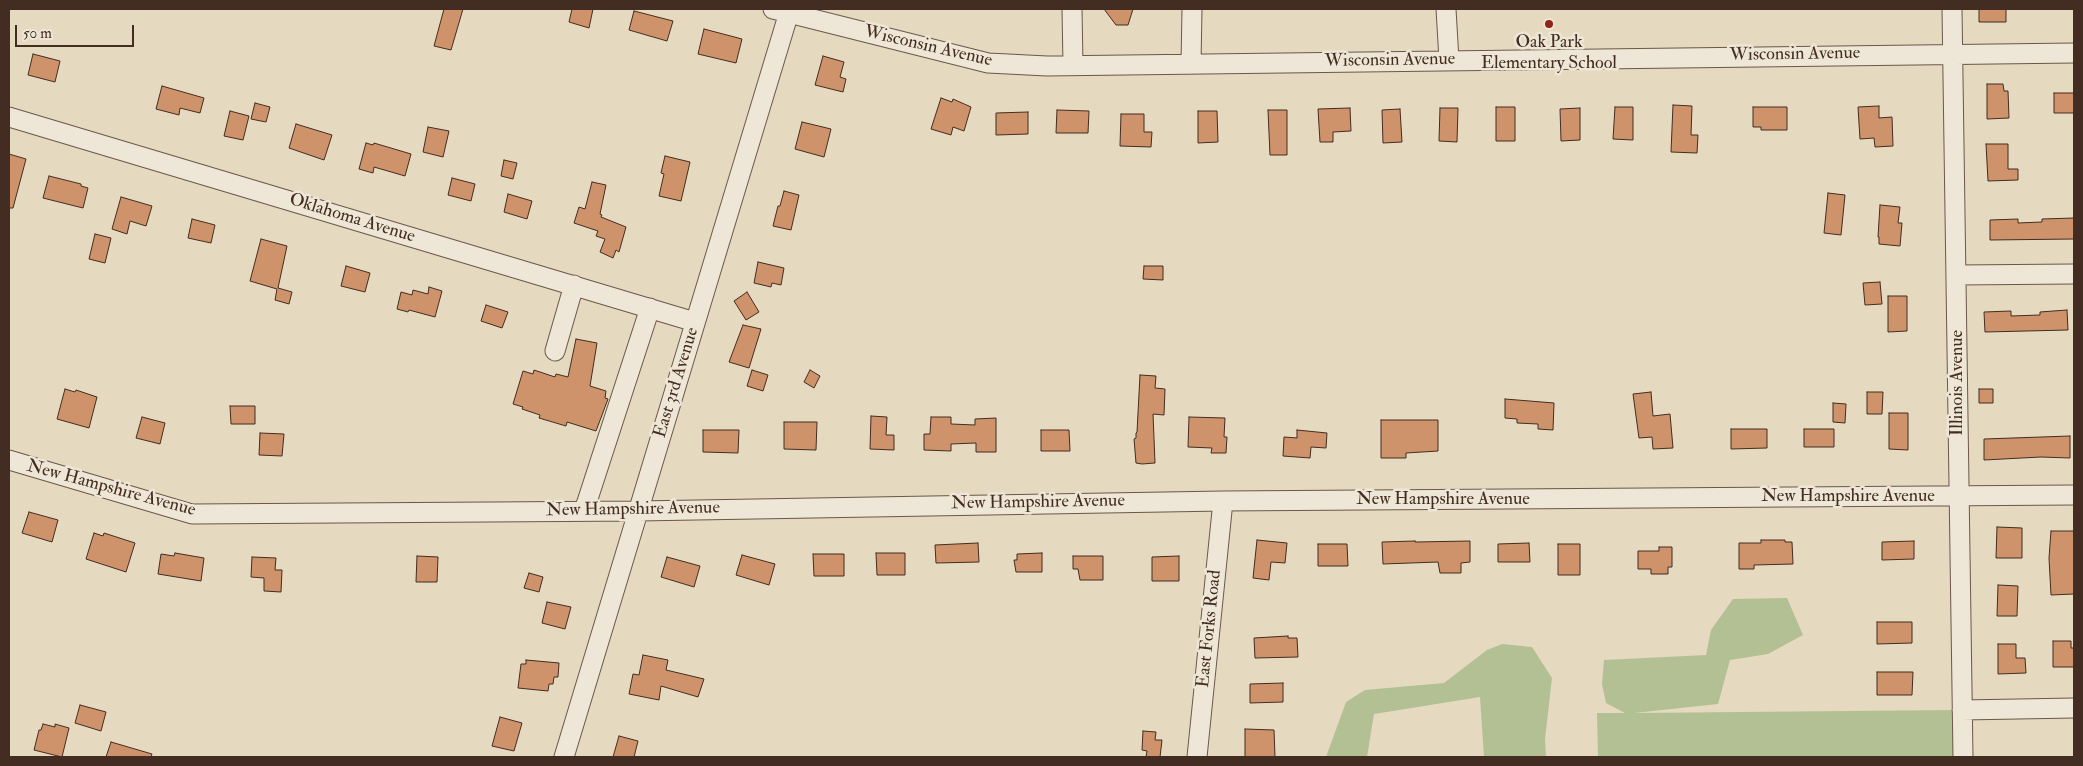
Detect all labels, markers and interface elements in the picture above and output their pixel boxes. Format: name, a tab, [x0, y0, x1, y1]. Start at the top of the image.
scale bar	[18, 15, 136, 47]
marker: Oak Park Elementary School	[1543, 18, 1555, 30]
street label: Wisconsin Avenue	[862, 22, 994, 72]
text: 50 m	[23, 24, 52, 43]
place label: Oak Park Elementary School	[1481, 32, 1617, 74]
street label: Wisconsin Avenue	[1730, 43, 1860, 67]
street label: Wisconsin Avenue	[1325, 49, 1455, 73]
street label: Oklahoma Avenue	[286, 190, 418, 248]
street label: East 3rd Avenue	[650, 325, 704, 441]
street label: Illinois Avenue	[1947, 330, 1969, 436]
street label: New Hampshire Avenue	[24, 456, 198, 522]
street label: New Hampshire Avenue	[1761, 486, 1935, 508]
street label: New Hampshire Avenue	[1356, 489, 1530, 511]
street label: New Hampshire Avenue	[951, 491, 1125, 515]
street label: New Hampshire Avenue	[546, 498, 720, 522]
street label: East Forks Road	[1193, 569, 1227, 689]

